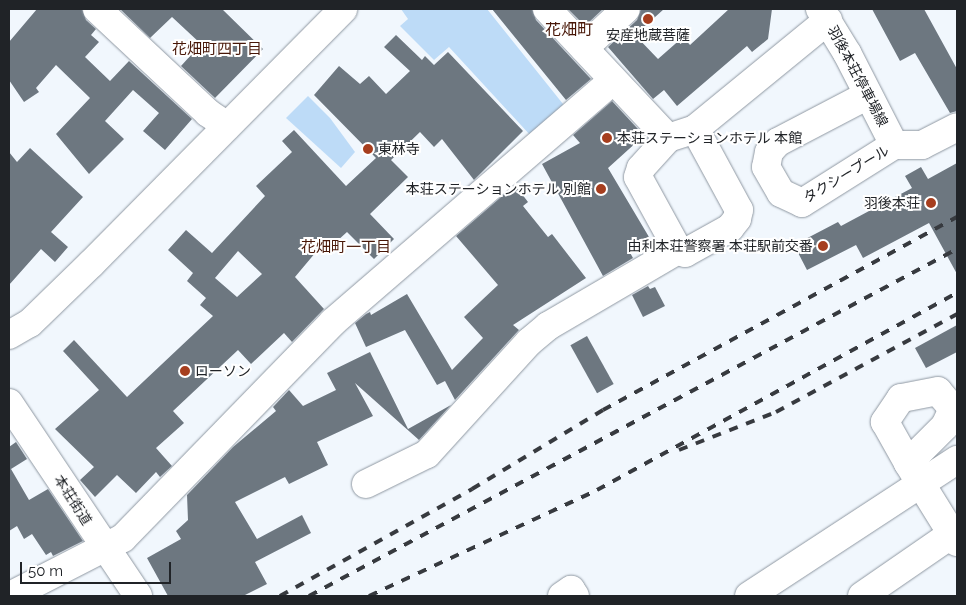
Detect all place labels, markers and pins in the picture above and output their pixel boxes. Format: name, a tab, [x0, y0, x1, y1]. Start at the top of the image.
marker: 安産地蔵菩薩	[642, 13, 654, 25]
place label: 安産地蔵菩薩	[606, 27, 690, 43]
place label: 本荘ステーションホテル 本館	[617, 130, 803, 146]
marker: 本荘ステーションホテル 本館	[601, 132, 613, 144]
place label: 東林寺	[378, 141, 420, 157]
marker: 東林寺	[362, 143, 374, 155]
place label: 本荘ステーションホテル 別館	[405, 181, 591, 197]
marker: 本荘ステーションホテル 別館	[595, 183, 607, 195]
place label: 羽後本荘	[864, 195, 920, 211]
marker: 羽後本荘	[924, 196, 938, 210]
place label: 由利本荘警察署 本荘駅前交番	[627, 238, 813, 254]
marker: 由利本荘警察署 本荘駅前交番	[817, 240, 829, 252]
place label: ローソン	[195, 363, 251, 379]
marker: ローソン	[179, 365, 191, 377]

